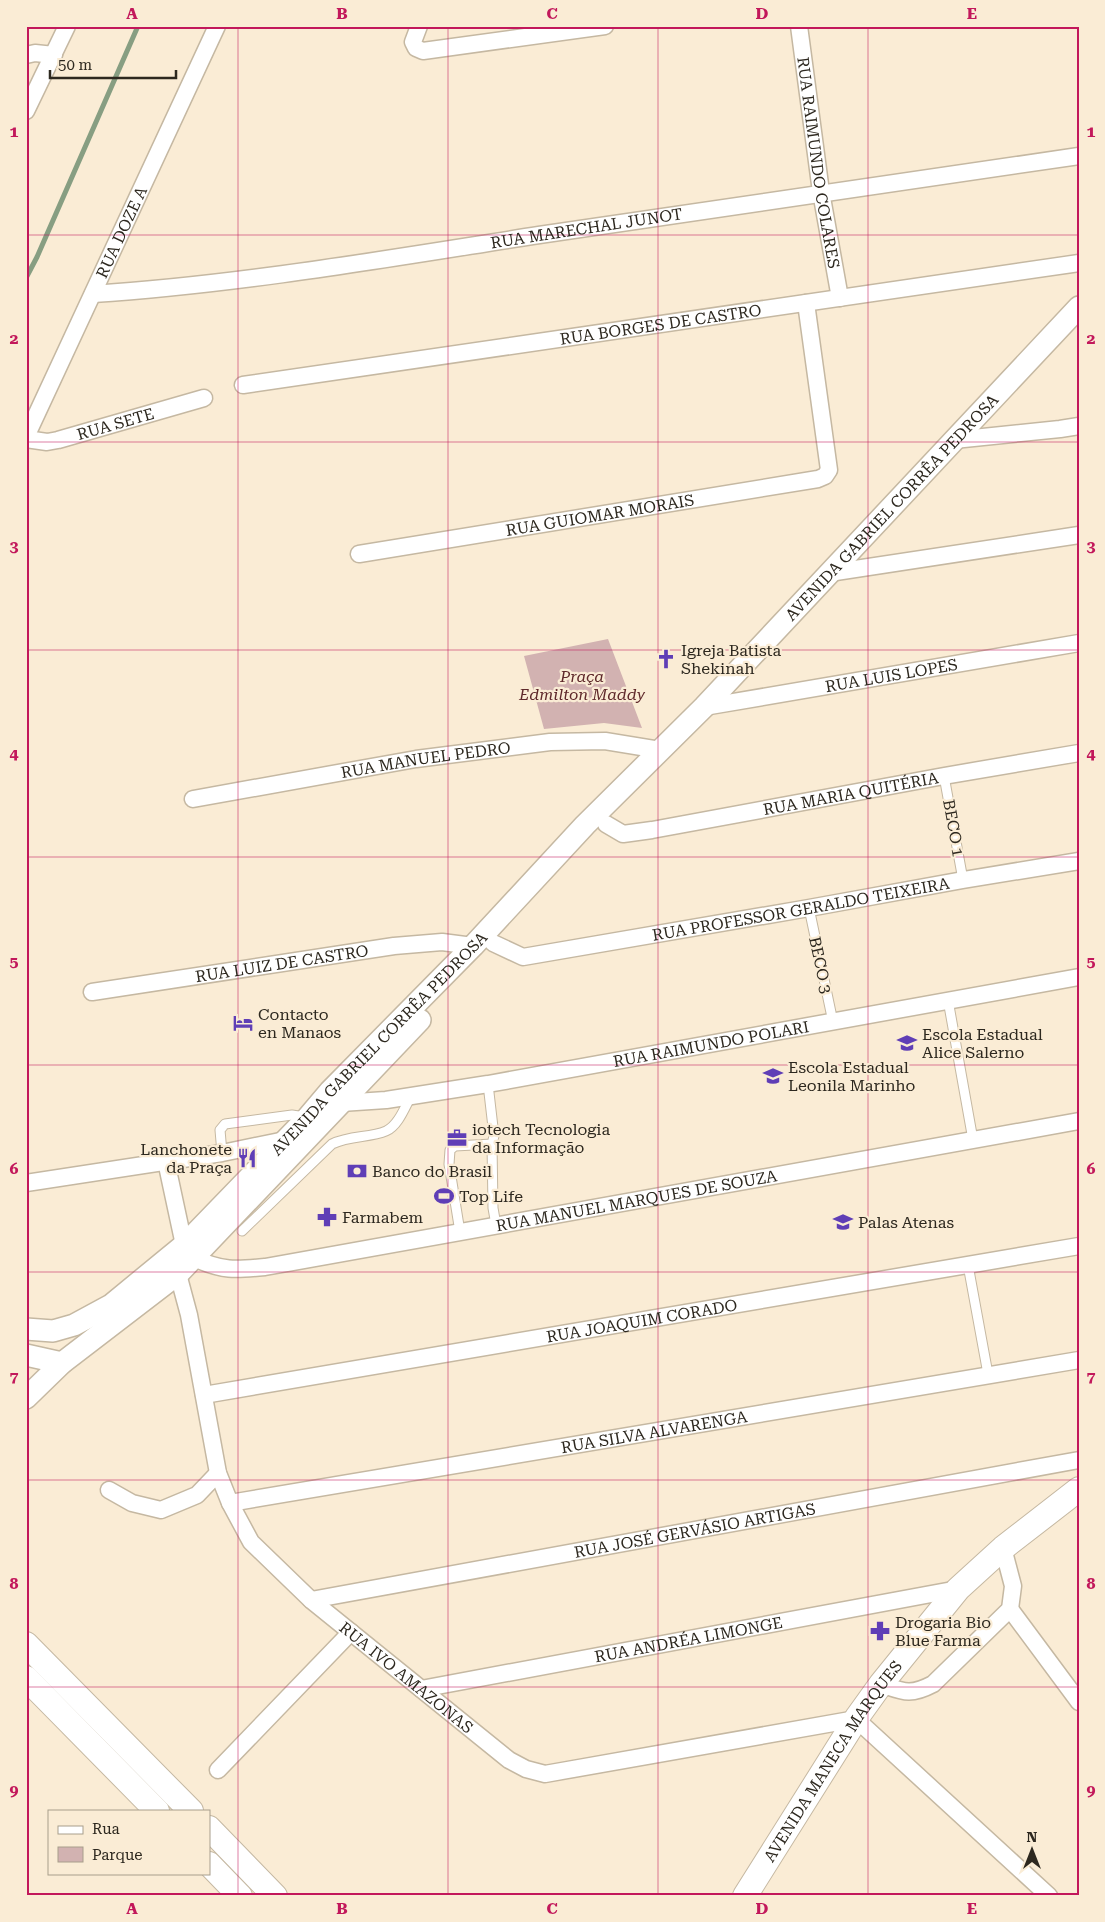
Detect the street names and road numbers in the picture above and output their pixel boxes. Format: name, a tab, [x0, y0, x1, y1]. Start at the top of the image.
street label: RUA RAIMUNDO COLARES	[793, 56, 844, 270]
street label: RUA DOZE A	[92, 183, 151, 281]
street label: RUA MARECHAL JUNOT	[489, 204, 684, 252]
street label: RUA BORGES DE CASTRO	[559, 300, 763, 349]
street label: AVENIDA GABRIEL CORRÊA PEDROSA	[781, 390, 1003, 624]
street label: RUA SETE	[75, 404, 156, 444]
street label: RUA GUIOMAR MORAIS	[504, 490, 695, 540]
street label: RUA LUIS LOPES	[824, 655, 959, 696]
street label: RUA MANUEL PEDRO	[339, 738, 512, 782]
street label: RUA MARIA QUITÉRIA	[761, 768, 941, 819]
street label: BECO 1	[939, 798, 968, 858]
street label: RUA PROFESSOR GERALDO TEIXEIRA	[651, 874, 952, 945]
street label: AVENIDA GABRIEL CORRÊA PEDROSA	[267, 927, 492, 1159]
street label: BECO 3	[805, 935, 836, 995]
street label: RUA LUIZ DE CASTRO	[194, 941, 370, 986]
street label: RUA RAIMUNDO POLARI	[612, 1017, 811, 1071]
street label: RUA MANUEL MARQUES DE SOUZA	[494, 1166, 779, 1235]
street label: RUA JOAQUIM CORADO	[545, 1295, 739, 1347]
street label: RUA SILVA ALVARENGA	[559, 1407, 750, 1457]
street label: RUA JOSÉ GERVÁSIO ARTIGAS	[573, 1499, 817, 1562]
street label: RUA ANDRÉA LIMONGE	[593, 1613, 784, 1666]
street label: RUA IVO AMAZONAS	[336, 1618, 477, 1737]
street label: AVENIDA MANECA MARQUES	[760, 1657, 906, 1865]

